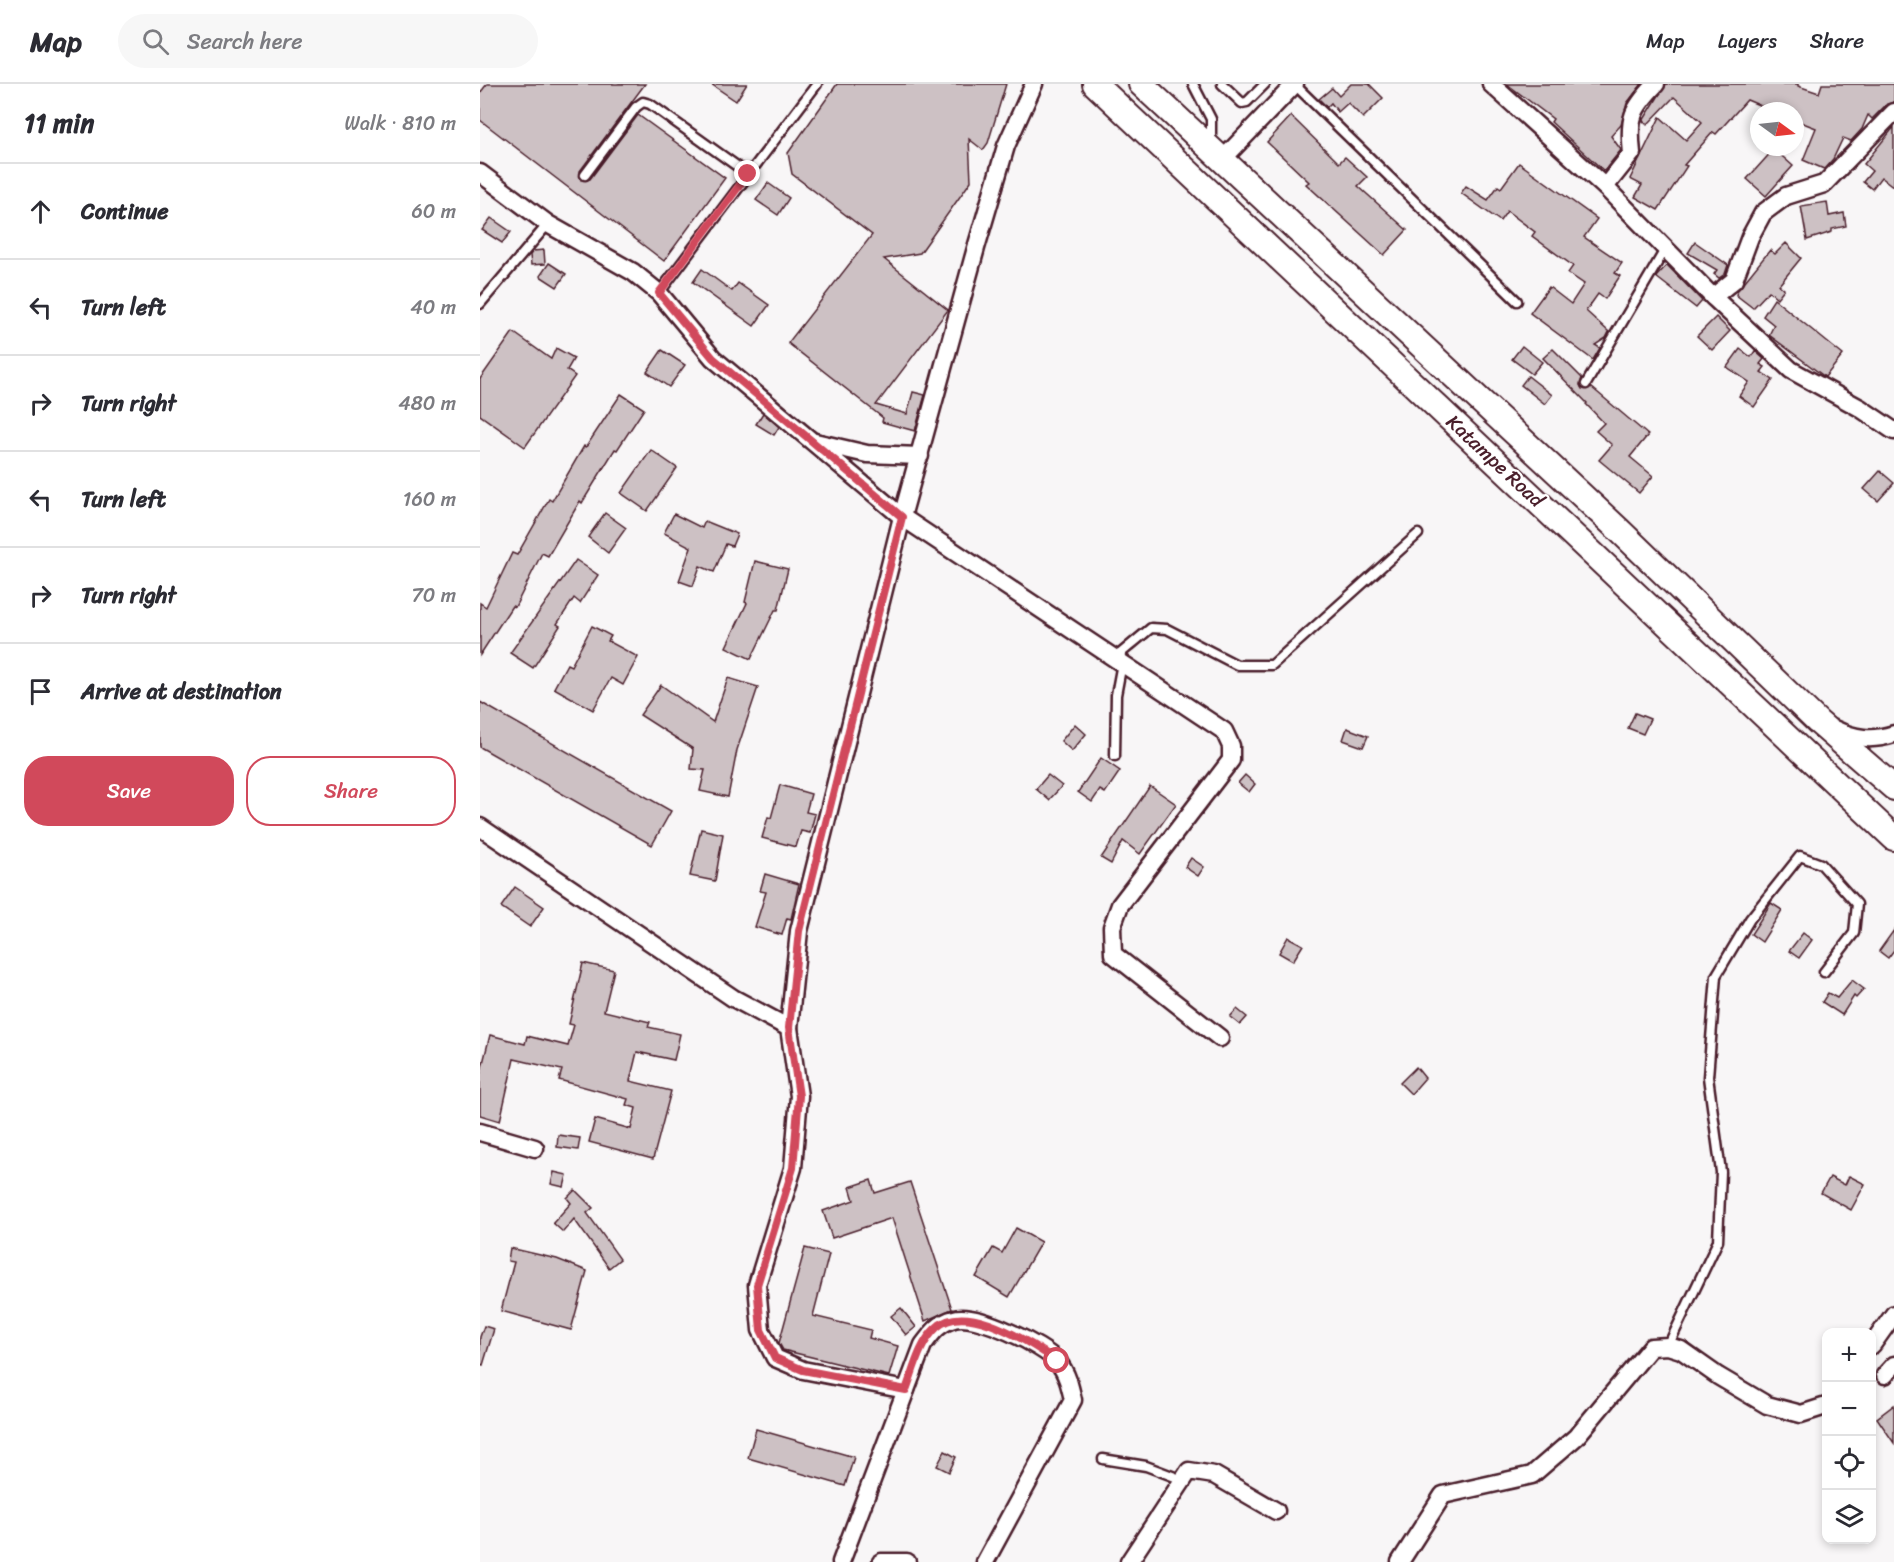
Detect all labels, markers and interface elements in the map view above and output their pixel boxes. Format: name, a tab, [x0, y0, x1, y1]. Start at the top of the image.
search box	[118, 14, 538, 68]
text: Map	[30, 17, 82, 66]
text: Search here	[187, 22, 303, 61]
text: Map	[1646, 22, 1685, 60]
text: Layers	[1718, 22, 1777, 60]
text: Share	[1810, 22, 1864, 60]
icon: search	[139, 25, 172, 58]
text: 11 min	[24, 100, 94, 146]
north arrow	[1750, 102, 1804, 156]
text: Walk · 810 m	[345, 106, 456, 141]
route end	[734, 160, 760, 186]
text: Continue	[81, 192, 169, 231]
text: 60 m	[411, 194, 456, 229]
icon: ahead	[24, 195, 57, 228]
text: Turn left	[81, 288, 166, 327]
text: 40 m	[410, 290, 456, 325]
icon: left	[24, 291, 57, 324]
text: Turn right	[81, 384, 176, 423]
text: 480 m	[398, 386, 456, 421]
icon: right	[24, 387, 57, 420]
street label: Katampe Road	[1437, 406, 1554, 517]
text: Turn left	[81, 480, 166, 519]
text: 160 m	[403, 482, 456, 517]
icon: left	[24, 483, 57, 516]
text: Turn right	[81, 576, 176, 615]
text: 70 m	[411, 578, 456, 613]
icon: right	[24, 579, 57, 612]
text: Arrive at destination	[81, 672, 282, 711]
icon: arrive	[24, 675, 57, 708]
button: Save	[24, 756, 234, 826]
button: Share	[246, 756, 456, 826]
map controls	[1822, 1328, 1876, 1544]
button: +	[1822, 1328, 1876, 1382]
route start	[1043, 1347, 1069, 1373]
button: −	[1822, 1382, 1876, 1436]
button: locate	[1822, 1436, 1876, 1490]
button: layers	[1822, 1490, 1876, 1544]

